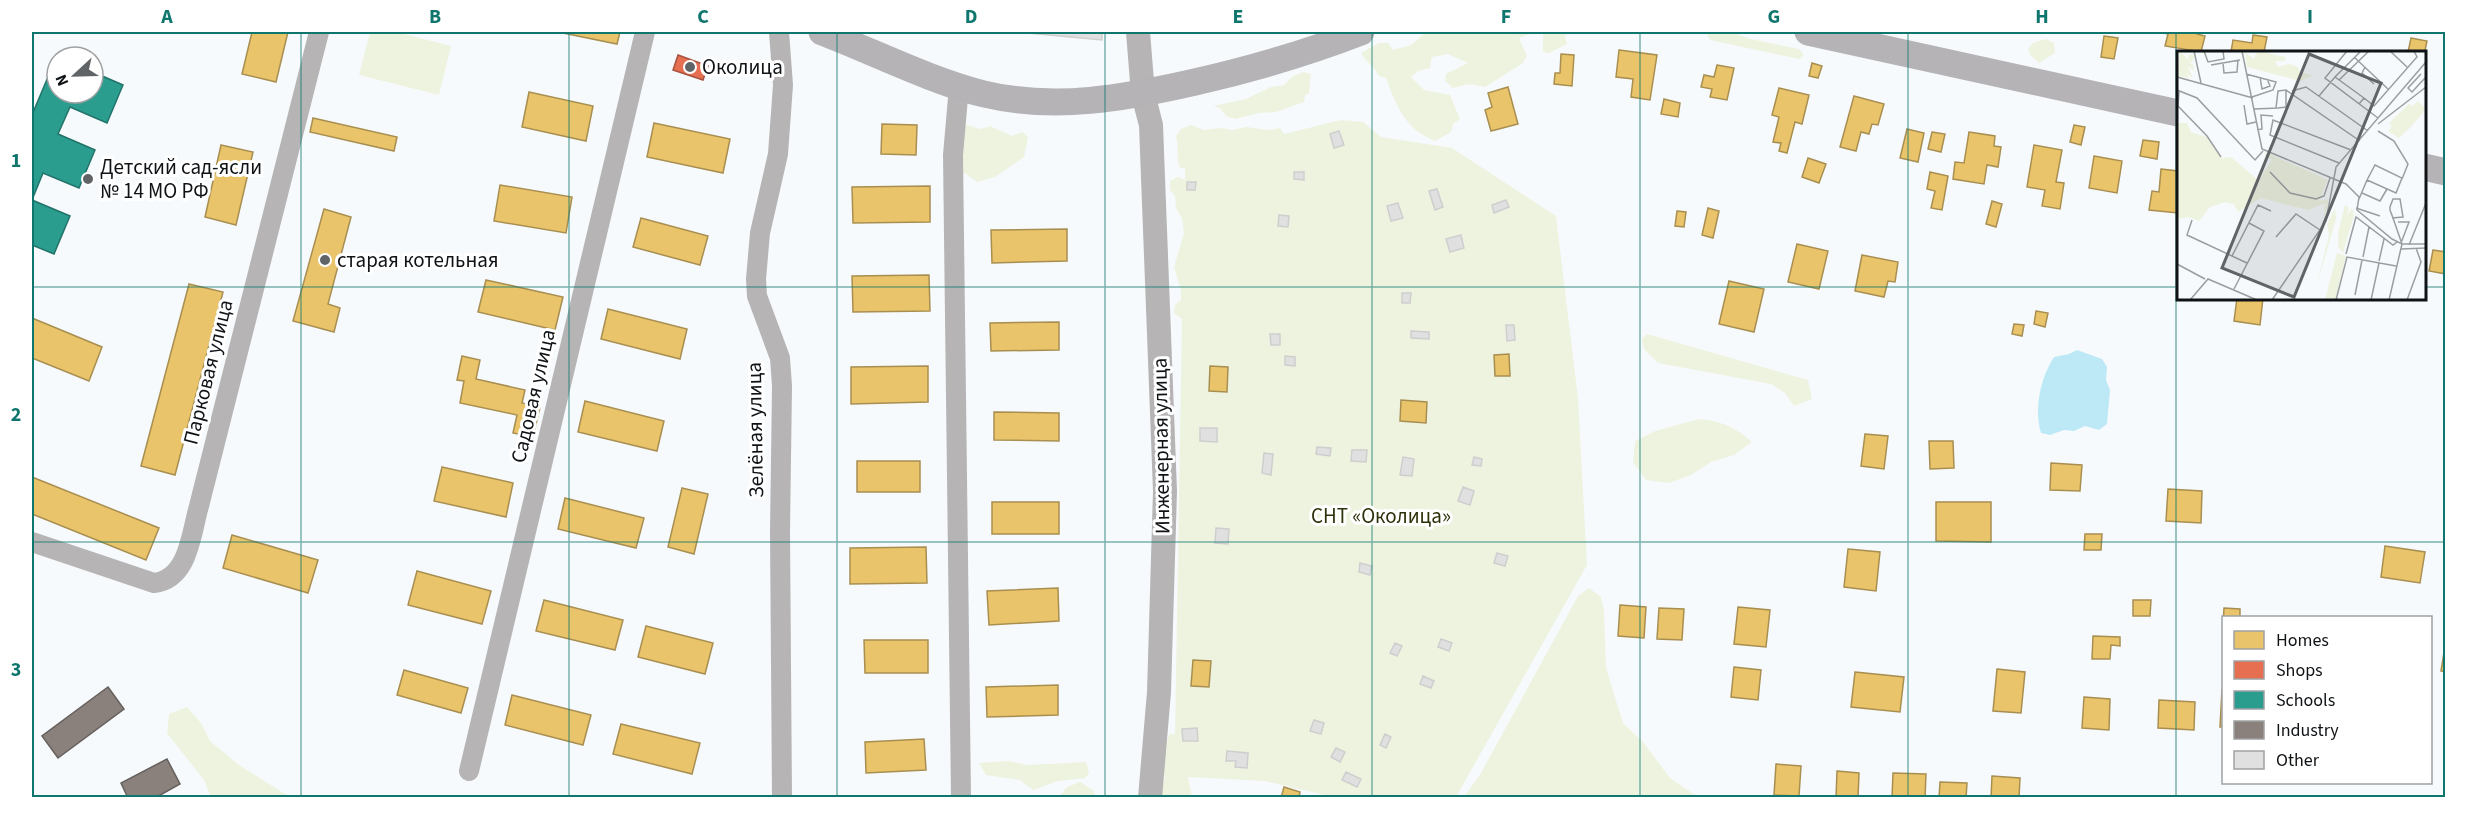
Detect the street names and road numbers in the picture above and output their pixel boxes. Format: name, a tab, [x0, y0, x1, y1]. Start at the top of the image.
street label: Парковая улица	[175, 296, 241, 448]
street label: Садовая улица	[503, 326, 563, 466]
street label: Инженерная улица	[1144, 358, 1178, 534]
street label: Зелёная улица	[739, 362, 771, 498]

